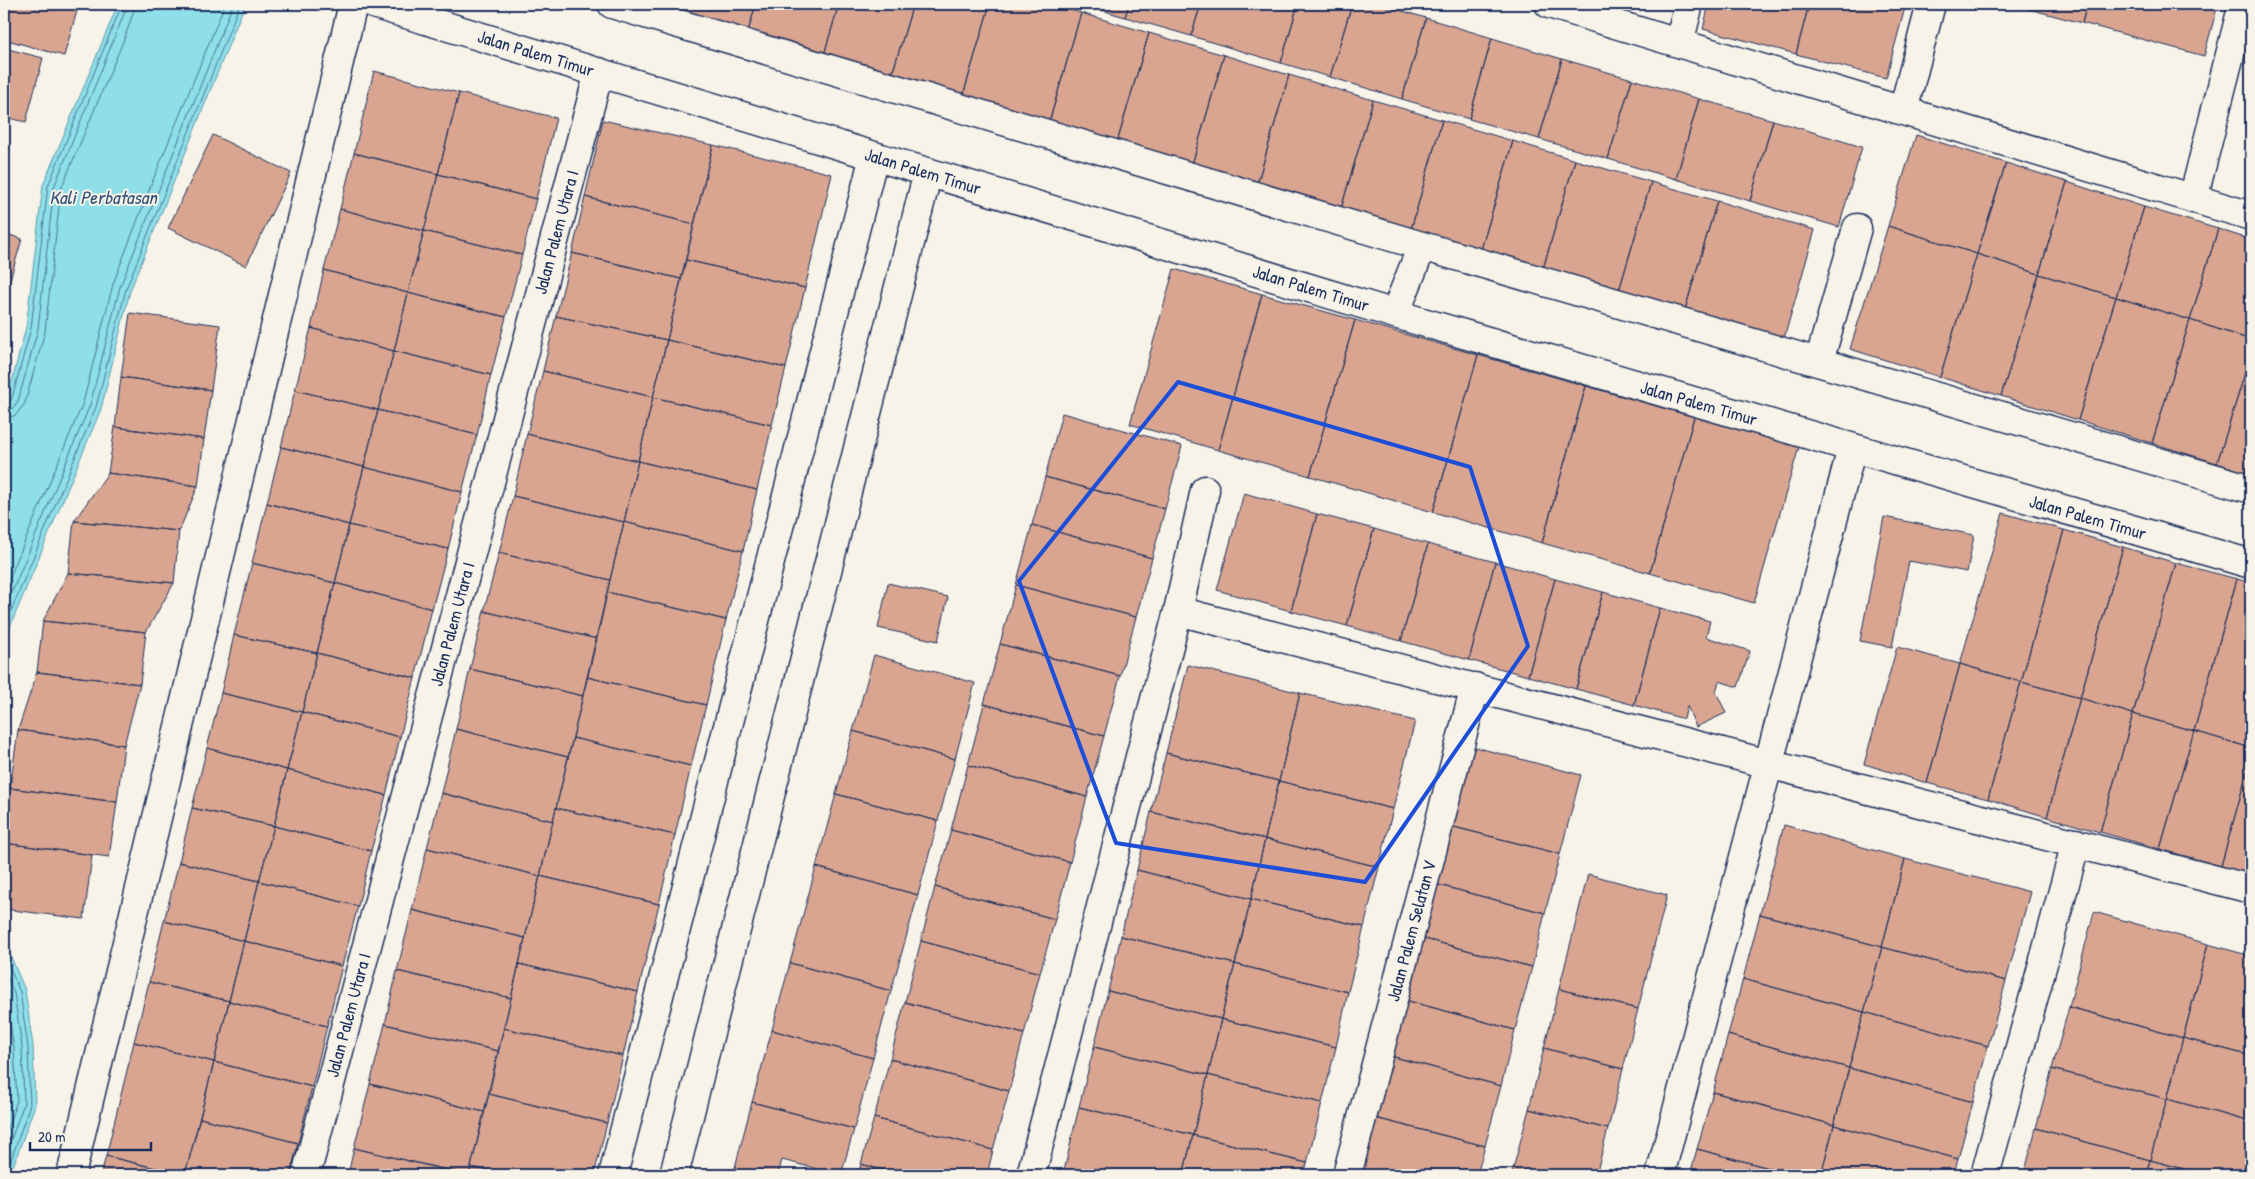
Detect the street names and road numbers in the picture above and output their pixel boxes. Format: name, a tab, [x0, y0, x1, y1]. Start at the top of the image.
street label: Jalan Palem Timur	[475, 23, 597, 83]
street label: Jalan Palem Timur	[862, 141, 984, 201]
street label: Jalan Palem Utara I	[527, 167, 585, 297]
street label: Jalan Palem Timur	[1250, 258, 1372, 318]
street label: Jalan Palem Timur	[1638, 374, 1761, 432]
street label: Jalan Palem Timur	[2027, 488, 2150, 546]
street label: Jalan Palem Utara I	[423, 559, 481, 689]
street label: Jalan Palem Selatan V	[1380, 857, 1442, 1004]
street label: Jalan Palem Utara I	[319, 950, 377, 1080]

